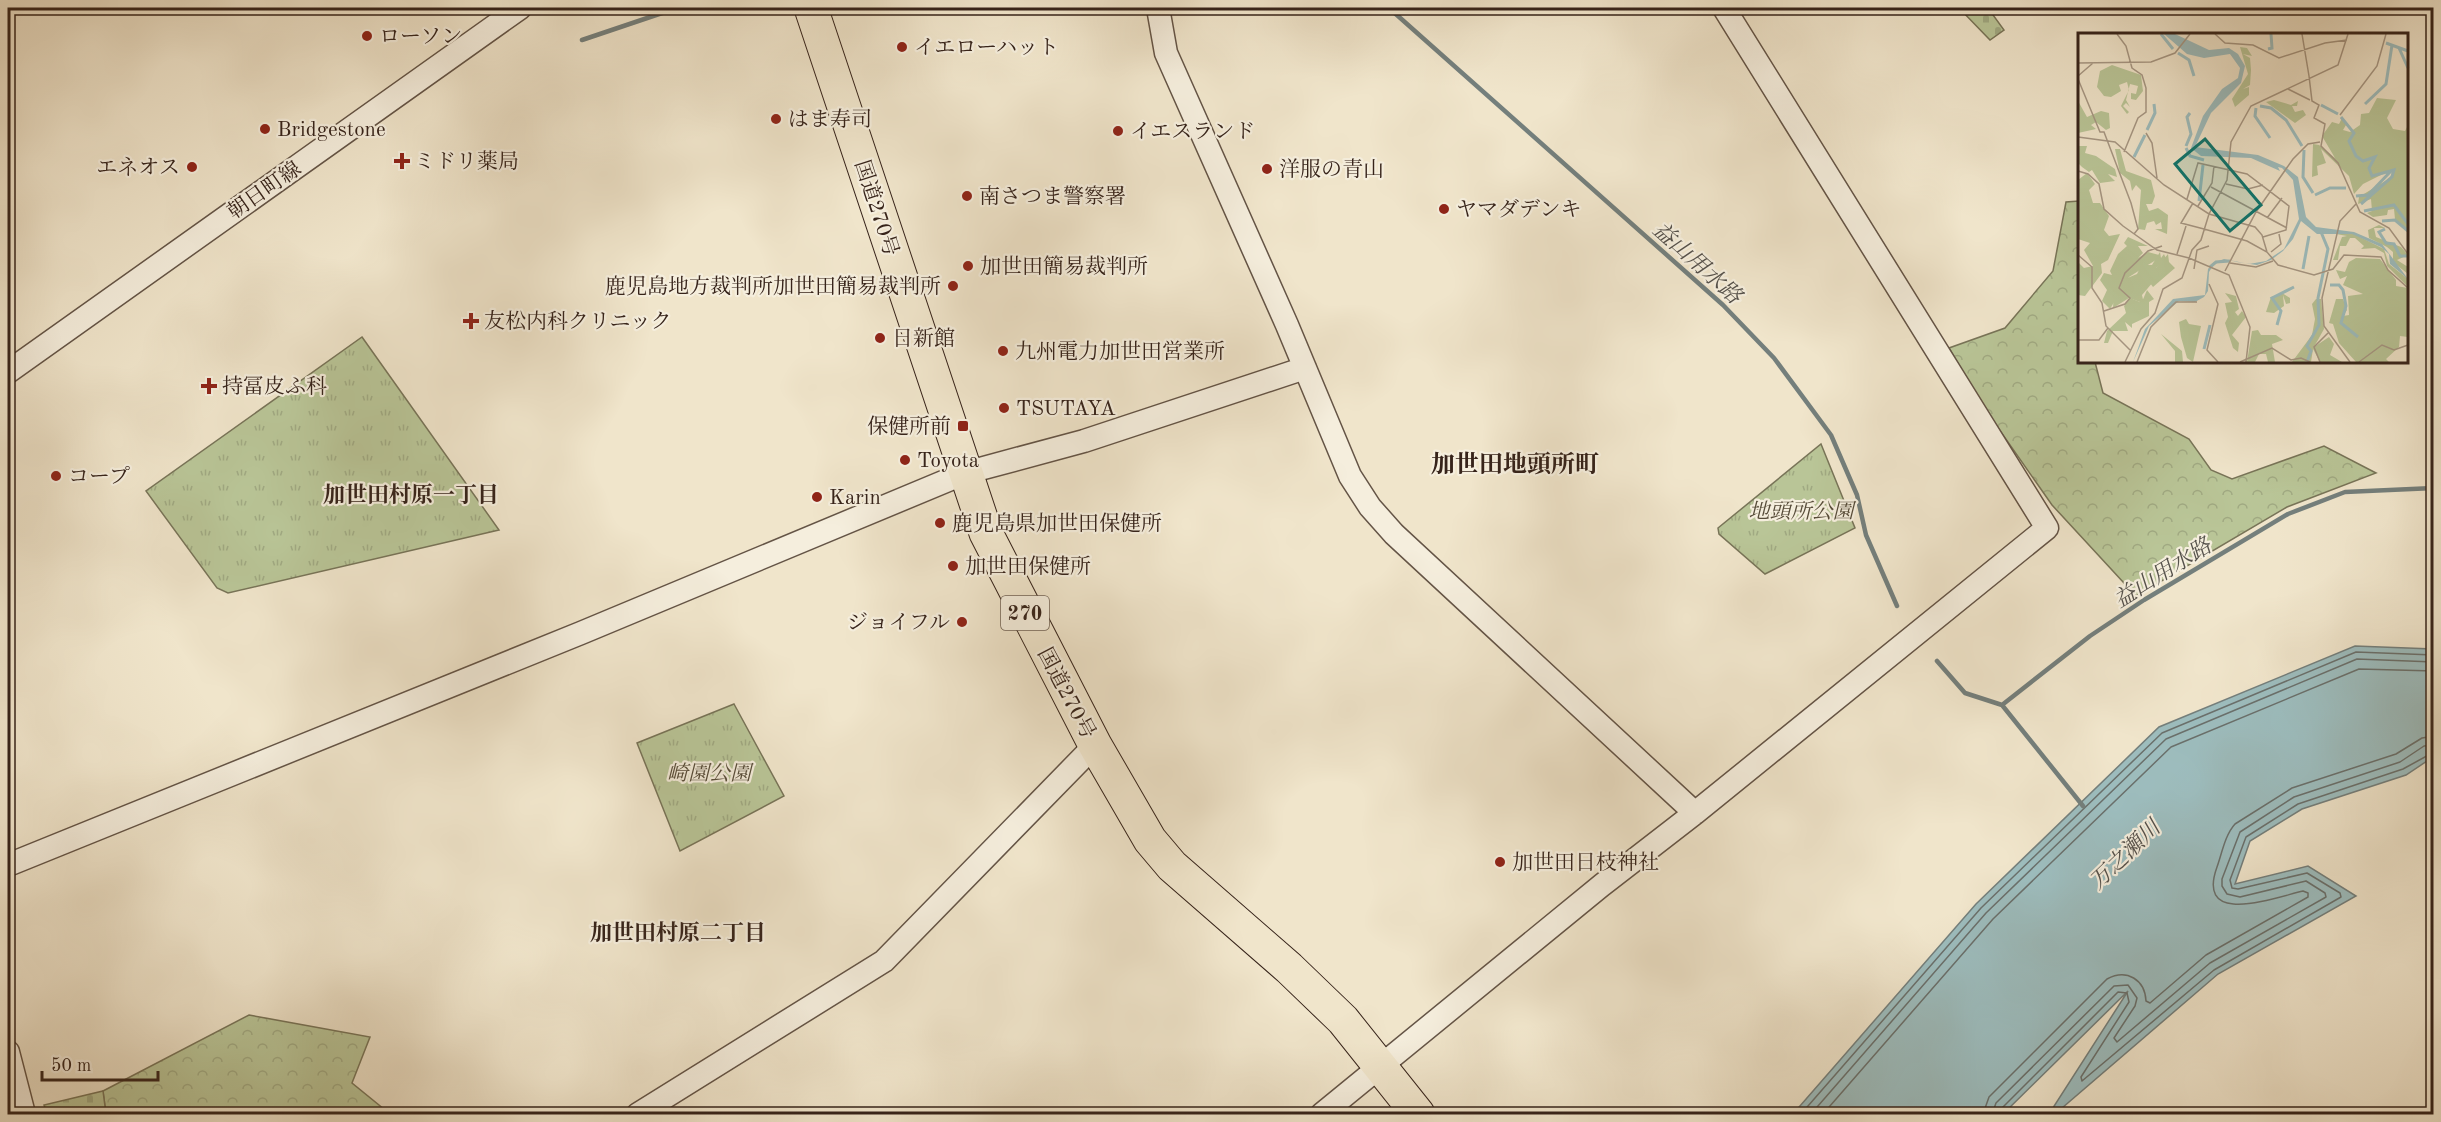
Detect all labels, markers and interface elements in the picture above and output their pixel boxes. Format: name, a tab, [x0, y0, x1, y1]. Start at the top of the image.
place label: ローソン	[379, 27, 462, 48]
marker: ローソン	[360, 29, 374, 43]
inset map	[2078, 33, 2408, 363]
place label: イエローハット	[914, 37, 1059, 59]
marker: イエローハット	[895, 40, 909, 54]
place label: はま寿司	[788, 108, 872, 131]
marker: はま寿司	[769, 112, 783, 126]
place label: Bridgestone	[277, 120, 386, 141]
place label: イエスランド	[1130, 121, 1255, 143]
marker: Bridgestone	[258, 122, 272, 136]
marker: イエスランド	[1111, 124, 1125, 138]
place label: ミドリ薬局	[414, 150, 519, 173]
marker: ミドリ薬局	[395, 154, 409, 168]
place label: エネオス	[96, 156, 180, 179]
street label: 朝日町線	[223, 157, 305, 224]
street label: 国道270号	[850, 157, 903, 259]
place label: 洋服の青山	[1279, 158, 1384, 181]
marker: エネオス	[185, 160, 199, 174]
marker: 洋服の青山	[1260, 162, 1274, 176]
place label: 南さつま警察署	[979, 185, 1126, 208]
marker: 南さつま警察署	[960, 189, 974, 203]
place label: ヤマダデンキ	[1456, 198, 1582, 221]
marker: ヤマダデンキ	[1437, 202, 1451, 216]
water label: 益山用水路	[1648, 217, 1748, 310]
place label: 加世田簡易裁判所	[980, 255, 1148, 278]
marker: 加世田簡易裁判所	[961, 259, 975, 273]
place label: 鹿児島地方裁判所加世田簡易裁判所	[605, 275, 941, 298]
marker: 鹿児島地方裁判所加世田簡易裁判所	[946, 279, 960, 293]
place label: 友松内科クリニック	[484, 309, 672, 333]
marker: 友松内科クリニック	[462, 312, 480, 330]
place label: 日新館	[892, 327, 955, 350]
marker: 日新館	[873, 331, 887, 345]
place label: 九州電力加世田営業所	[1015, 340, 1225, 363]
marker: 九州電力加世田営業所	[996, 344, 1010, 358]
place label: 持冨皮ふ科	[222, 375, 327, 398]
marker: 持冨皮ふ科	[200, 377, 218, 395]
place label: TSUTAYA	[1016, 399, 1116, 420]
marker: TSUTAYA	[997, 401, 1011, 415]
place label: 保健所前	[867, 415, 951, 438]
marker: 保健所前	[956, 419, 970, 433]
place label: Toyota	[917, 451, 979, 472]
district label: 加世田地頭所町	[1431, 451, 1599, 478]
marker: Toyota	[898, 453, 912, 467]
place label: コープ	[68, 466, 130, 488]
marker: コープ	[49, 469, 63, 483]
district label: 加世田村原一丁目	[323, 483, 499, 507]
place label: Karin	[829, 488, 881, 509]
marker: Karin	[810, 490, 824, 504]
park label: 地頭所公園	[1749, 500, 1856, 523]
place label: 鹿児島県加世田保健所	[952, 512, 1162, 535]
marker: 鹿児島県加世田保健所	[933, 516, 947, 530]
water label: 益山用水路	[2110, 532, 2217, 612]
place label: 加世田保健所	[965, 555, 1091, 578]
marker: 加世田保健所	[946, 559, 960, 573]
road number: 270	[1001, 596, 1049, 630]
place label: ジョイフル	[847, 612, 950, 634]
marker: ジョイフル	[955, 615, 969, 629]
street label: 国道270号	[1033, 644, 1100, 743]
park label: 崎園公園	[667, 762, 754, 785]
water label: 万之瀬川	[2085, 814, 2166, 894]
place label: 加世田日枝神社	[1512, 851, 1659, 874]
marker: 加世田日枝神社	[1493, 855, 1507, 869]
district label: 加世田村原二丁目	[590, 921, 766, 945]
scale bar	[42, 1044, 158, 1082]
text: 50 m	[51, 1057, 91, 1075]

